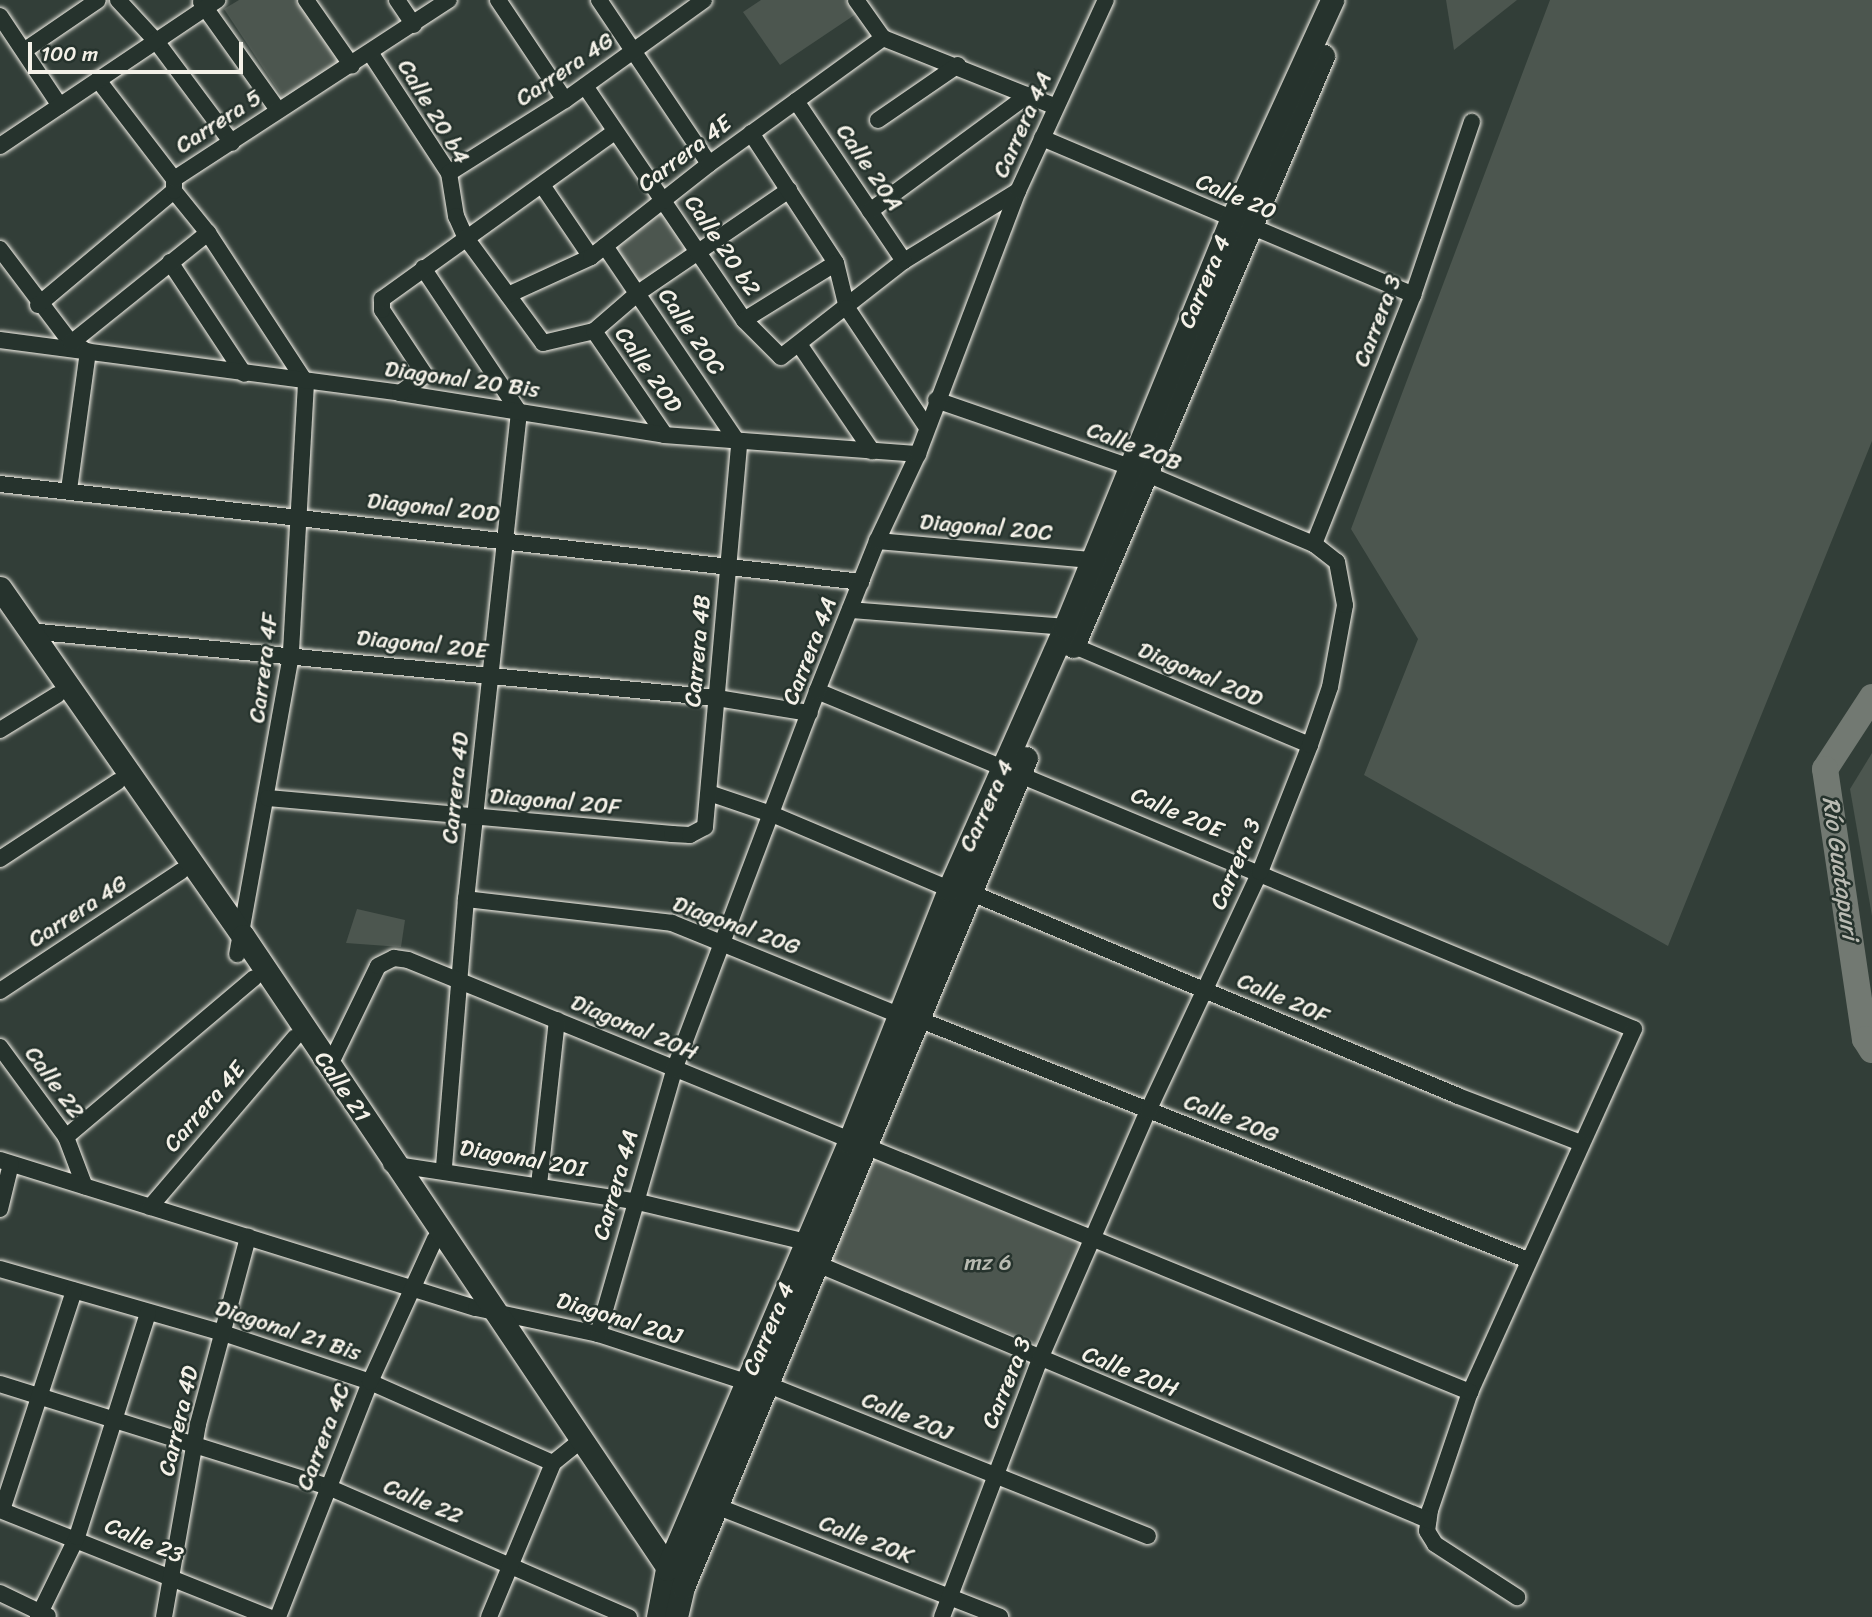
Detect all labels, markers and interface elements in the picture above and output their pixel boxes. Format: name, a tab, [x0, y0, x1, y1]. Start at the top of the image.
street label: Carrera 4G	[511, 27, 619, 113]
scale bar	[32, 28, 247, 72]
text: 100 m	[41, 35, 98, 73]
street label: Calle 20 b4	[391, 54, 475, 170]
street label: Carrera 4A	[987, 68, 1059, 182]
street label: Carrera 5	[171, 84, 267, 160]
street label: Carrera 4E	[633, 110, 737, 198]
street label: Calle 20A	[830, 119, 908, 217]
street label: Calle 20	[1192, 168, 1280, 226]
street label: Calle 20 b2	[678, 190, 766, 302]
street label: Carrera 4	[1173, 232, 1237, 332]
street label: Carrera 3	[1348, 271, 1408, 371]
street label: Calle 20C	[652, 283, 730, 381]
street label: Calle 20D	[608, 322, 688, 418]
street label: Diagonal 20 Bis	[383, 355, 541, 405]
street label: Calle 20B	[1083, 416, 1185, 478]
street label: Diagonal 20D	[366, 487, 500, 529]
street label: Diagonal 20C	[918, 508, 1054, 548]
street label: Carrera 4A	[777, 593, 843, 709]
street label: Carrera 4B	[679, 594, 717, 708]
street label: Carrera 4F	[244, 612, 284, 724]
street label: Diagonal 20E	[355, 624, 489, 666]
street label: Diagonal 20D	[1134, 636, 1266, 714]
street label: Carrera 4D	[436, 731, 476, 845]
street label: Carrera 4	[954, 756, 1020, 856]
street label: Calle 20E	[1127, 781, 1227, 845]
street label: Diagonal 20F	[488, 783, 622, 821]
water label: Río Guatapuri	[1816, 795, 1864, 941]
street label: Carrera 3	[1205, 814, 1267, 914]
street label: Carrera 4G	[23, 870, 133, 954]
street label: Diagonal 20G	[669, 890, 803, 962]
street label: Calle 20F	[1233, 967, 1333, 1031]
street label: Diagonal 20H	[566, 989, 702, 1067]
street label: Calle 22	[18, 1041, 90, 1125]
street label: Calle 21	[308, 1046, 376, 1128]
street label: Carrera 4E	[158, 1056, 252, 1158]
street label: Calle 20G	[1180, 1088, 1282, 1150]
street label: Carrera 4A	[587, 1127, 645, 1243]
street label: Diagonal 20I	[458, 1134, 588, 1184]
park label: mz 6	[964, 1249, 1012, 1277]
street label: Carrera 4	[737, 1279, 801, 1379]
street label: Diagonal 20J	[553, 1287, 685, 1351]
street label: Diagonal 21 Bis	[212, 1294, 364, 1368]
street label: Carrera 3	[976, 1333, 1038, 1433]
street label: Calle 20H	[1078, 1340, 1182, 1404]
street label: Carrera 4D	[153, 1363, 205, 1479]
street label: Carrera 4C	[291, 1380, 357, 1494]
street label: Calle 20J	[858, 1386, 956, 1448]
street label: Calle 22	[379, 1473, 467, 1531]
street label: Calle 20K	[815, 1509, 917, 1571]
street label: Calle 23	[101, 1512, 187, 1570]

